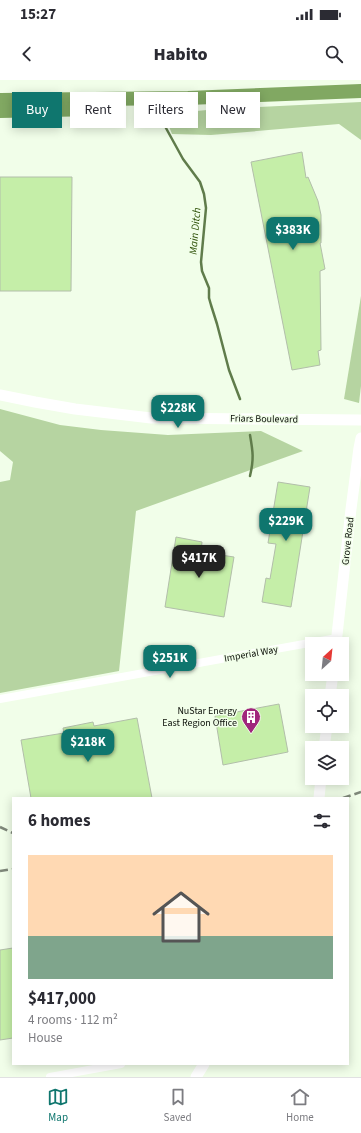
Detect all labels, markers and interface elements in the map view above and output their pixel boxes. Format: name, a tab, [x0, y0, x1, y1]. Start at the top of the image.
text: 15:27	[20, 4, 56, 25]
text: Habito	[154, 42, 207, 67]
icon: back	[16, 43, 38, 65]
icon: search	[323, 43, 345, 65]
chip: Buy	[12, 92, 62, 128]
chip: Rent	[70, 92, 126, 128]
chip: Filters	[134, 92, 198, 128]
chip: New	[206, 92, 260, 128]
water label: Main Ditch	[185, 207, 205, 255]
pin: $383K	[265, 217, 321, 251]
text: $383K	[275, 221, 311, 239]
pin: $228K	[150, 395, 206, 429]
text: $228K	[160, 399, 196, 417]
street label: Friars Boulevard	[230, 411, 298, 427]
pin: $229K	[258, 508, 314, 542]
text: $229K	[268, 512, 304, 530]
street label: Grove Road	[339, 516, 357, 566]
pin: $417K	[171, 545, 227, 579]
text: $417K	[181, 549, 217, 567]
north arrow	[305, 637, 349, 681]
map controls	[305, 637, 349, 785]
street label: Imperial Way	[223, 642, 279, 666]
pin: $251K	[142, 645, 198, 679]
text: $251K	[152, 649, 188, 667]
button: locate	[305, 689, 349, 733]
place label: NuStar Energy East Region Office	[162, 704, 237, 730]
building icon: NuStar Energy East Region Office	[240, 706, 262, 734]
pin: $218K	[60, 729, 116, 763]
text: $218K	[70, 733, 106, 751]
button: layers	[305, 741, 349, 785]
text: 6 homes	[28, 809, 90, 833]
icon: filters	[311, 810, 333, 832]
icon: home	[145, 881, 217, 953]
text: $417,000	[28, 987, 96, 1011]
text: 4 rooms · 112 m²	[28, 1011, 118, 1029]
text: House	[28, 1029, 63, 1047]
tab: Map	[47, 1086, 69, 1125]
tab: Saved	[164, 1086, 192, 1125]
tab: Home	[286, 1086, 314, 1125]

